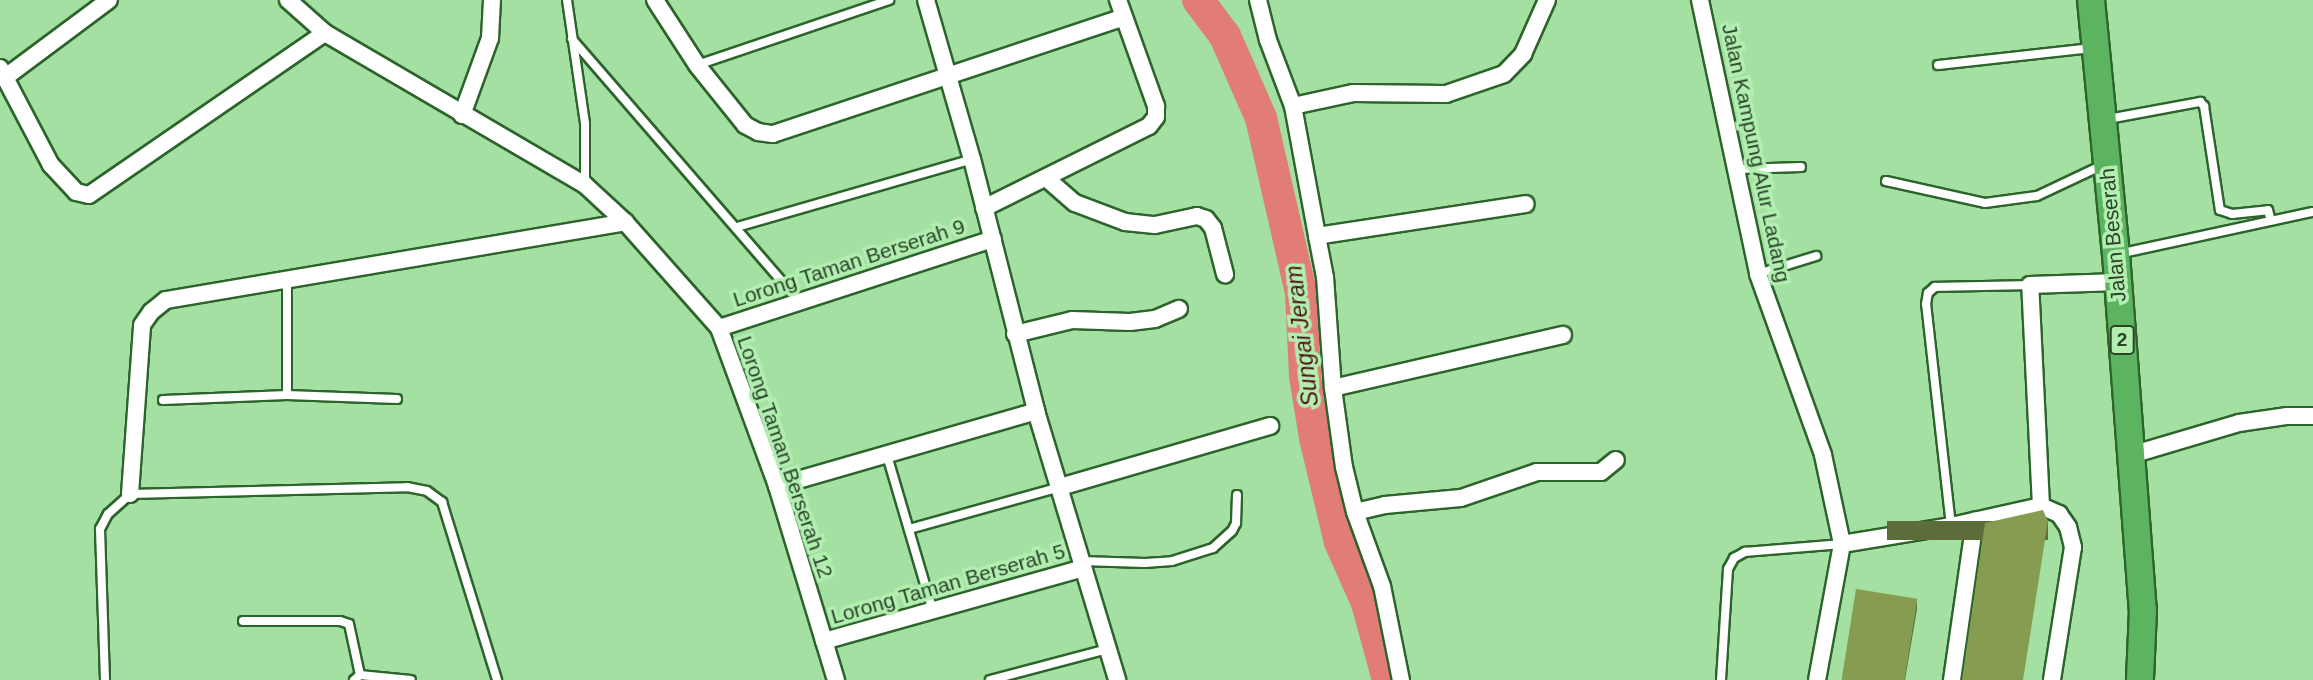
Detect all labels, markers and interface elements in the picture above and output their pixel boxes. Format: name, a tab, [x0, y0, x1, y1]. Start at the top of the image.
street label: Jalan Kampung Alur Ladang	[1716, 21, 1796, 285]
street label: Jalan Beserah	[2095, 167, 2131, 303]
street label: Lorong Taman Berserah 9	[730, 214, 968, 312]
water label: Sungai Jeram	[1280, 264, 1324, 408]
road number: 2	[2108, 324, 2136, 356]
street label: Lorong Taman Berserah 12	[732, 333, 838, 581]
street label: Lorong Taman Berserah 5	[828, 538, 1068, 630]

